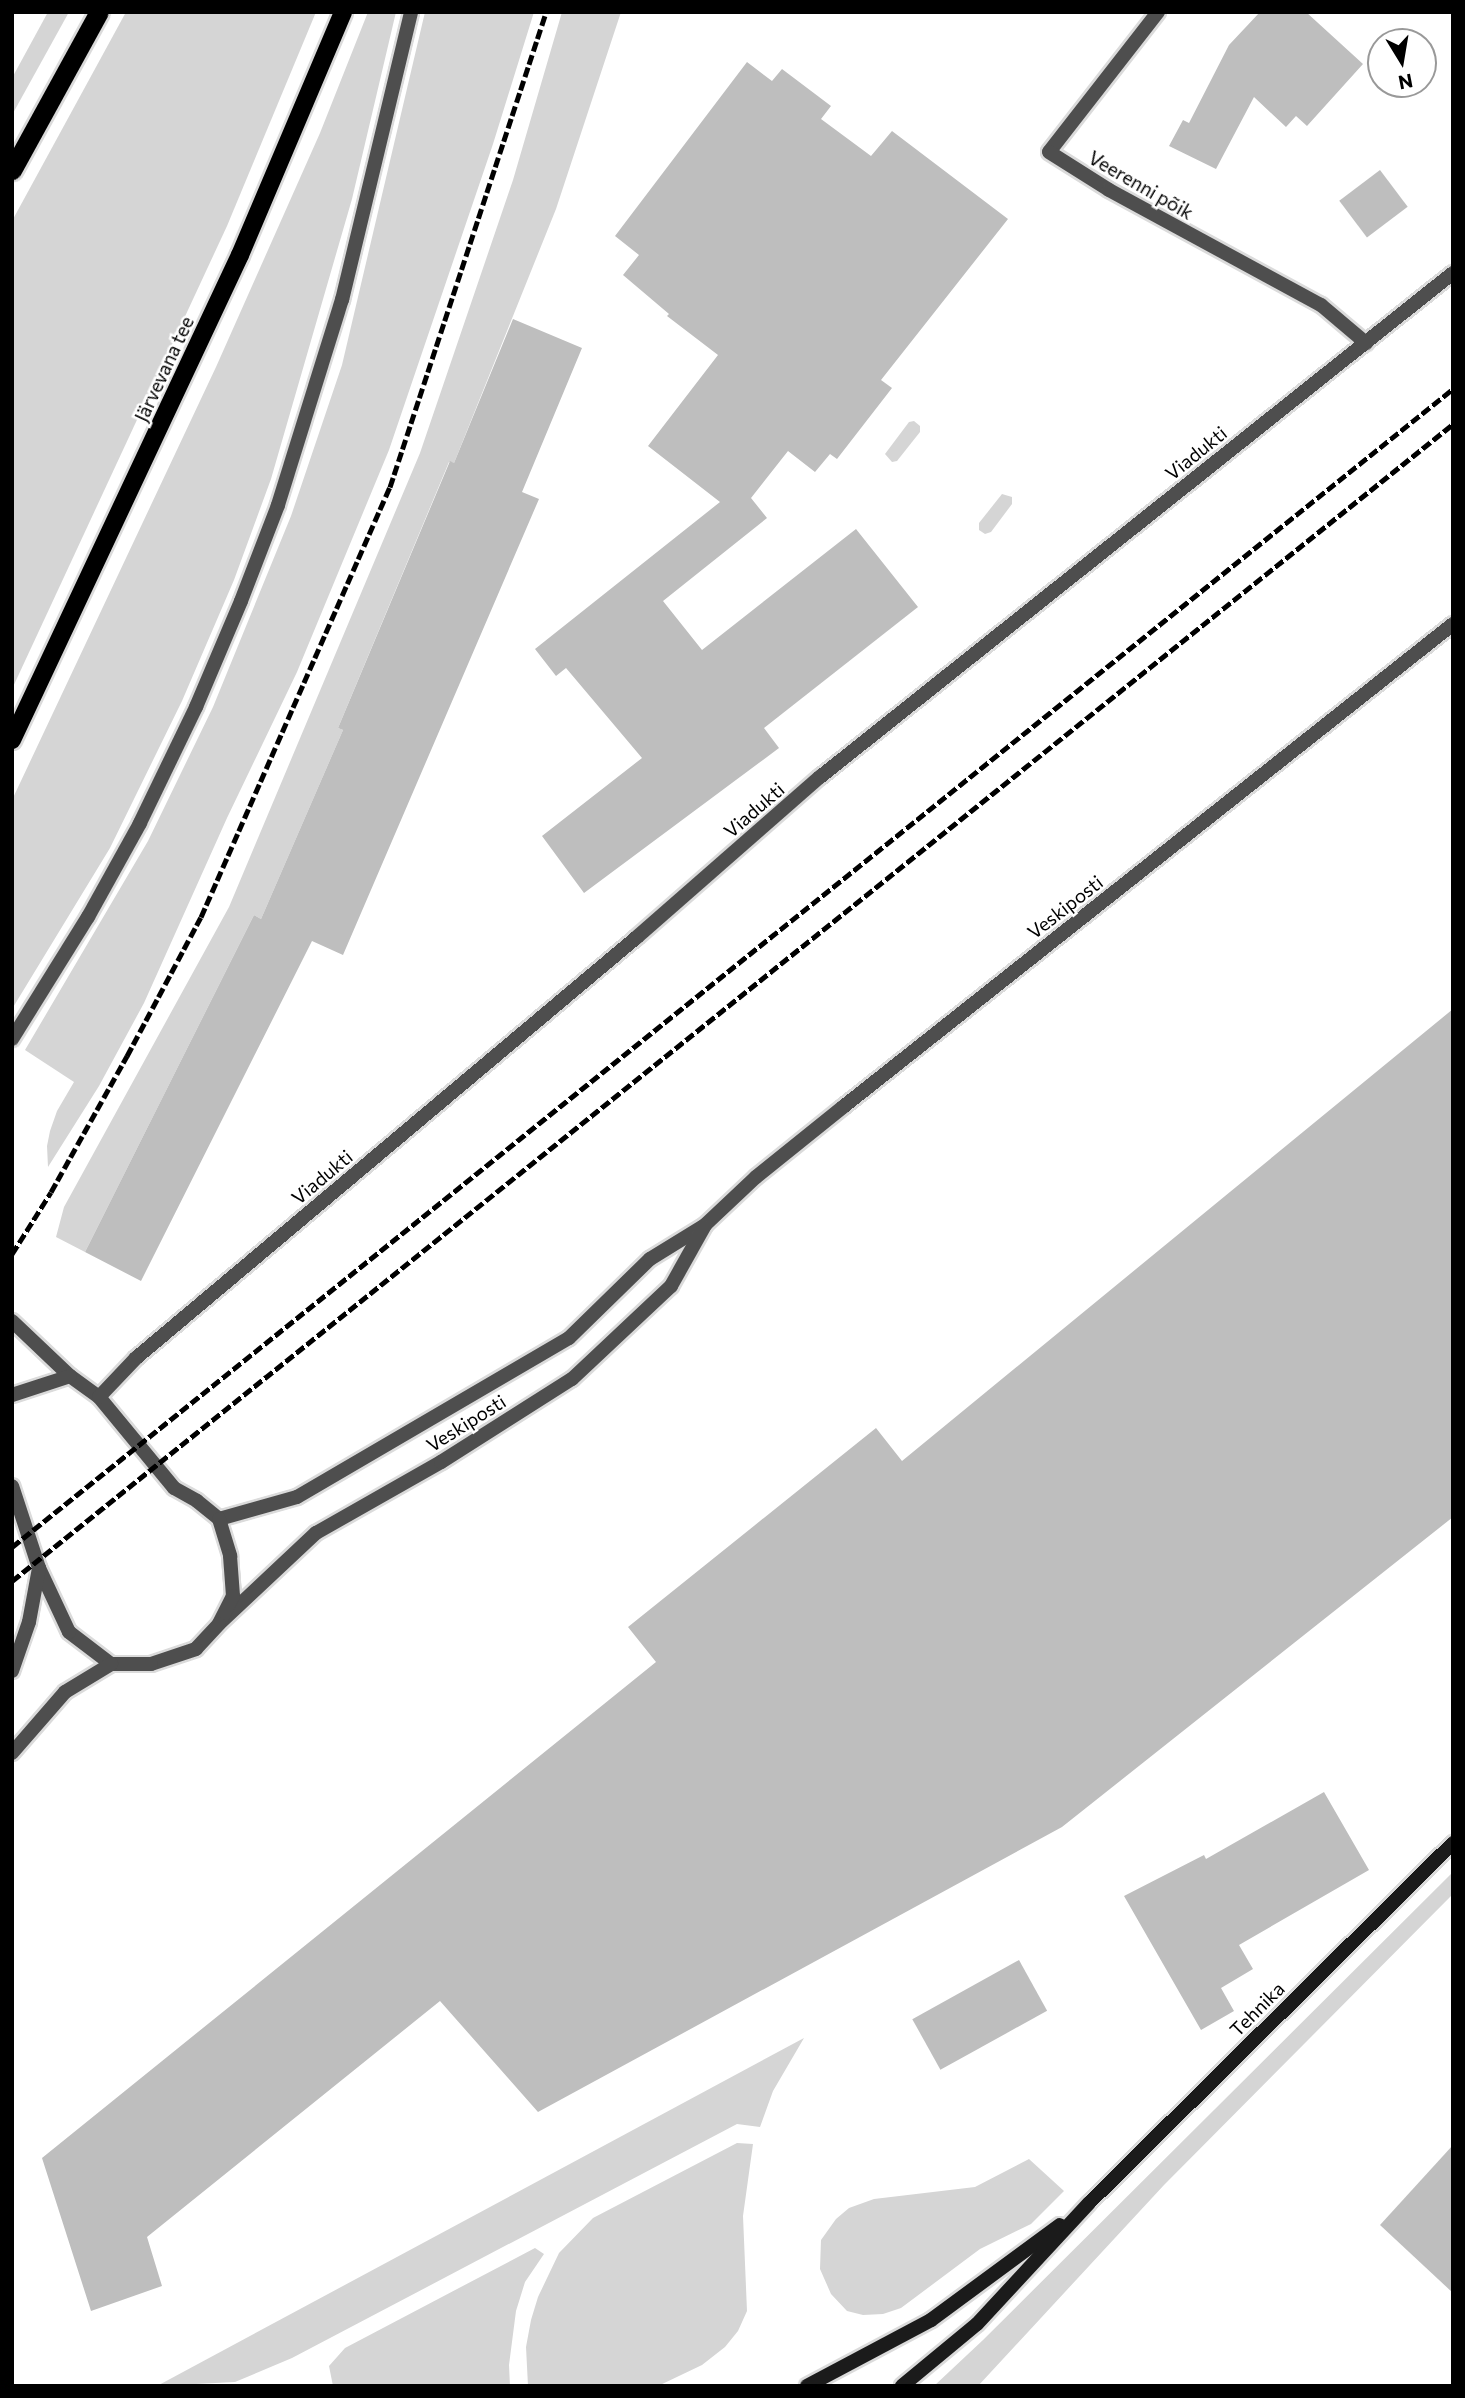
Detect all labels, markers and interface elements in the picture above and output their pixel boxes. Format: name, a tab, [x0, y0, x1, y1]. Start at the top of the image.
north arrow	[1367, 28, 1437, 98]
text: N	[1397, 69, 1415, 95]
street label: Veerenni põik	[1085, 146, 1197, 224]
street label: Järvevana tee	[130, 313, 198, 425]
street label: Viadukti	[1161, 421, 1231, 485]
street label: Viadukti	[719, 778, 789, 842]
street label: Veskiposti	[1023, 871, 1107, 943]
street label: Viadukti	[287, 1145, 357, 1209]
street label: Veskiposti	[422, 1390, 510, 1456]
street label: Tehnika	[1225, 1977, 1289, 2041]

